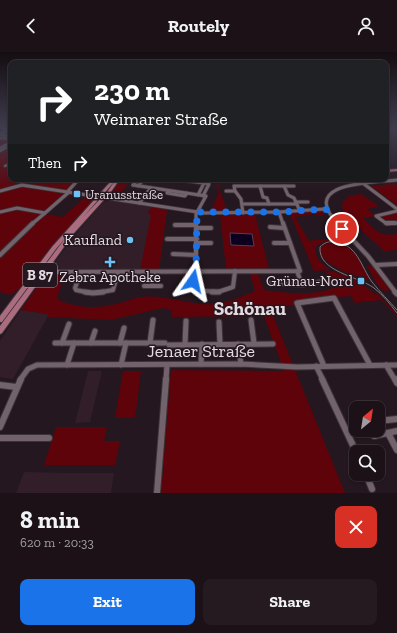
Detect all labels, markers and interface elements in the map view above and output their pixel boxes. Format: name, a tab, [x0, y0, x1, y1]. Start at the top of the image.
icon: back	[20, 15, 42, 37]
text: Routely	[168, 15, 229, 37]
icon: person	[355, 15, 377, 37]
text: 230 m	[94, 74, 170, 107]
icon: right	[28, 76, 80, 128]
text: Weimarer Straße	[94, 108, 228, 130]
icon: right	[69, 152, 91, 174]
text: Then	[28, 154, 61, 172]
place label: Uranusstraße	[85, 187, 163, 202]
marker: Uranusstraße	[72, 189, 82, 199]
pin	[325, 212, 359, 246]
icon: arrive	[331, 218, 353, 240]
place label: Kaufland	[64, 231, 123, 249]
marker: Kaufland	[125, 235, 135, 245]
marker: Zebra Apotheke	[105, 257, 115, 267]
position arrow	[172, 260, 214, 302]
road number: B 87	[23, 263, 57, 287]
place label: Zebra Apotheke	[59, 268, 161, 286]
place label: Grünau-Nord	[266, 272, 354, 290]
marker: Grünau-Nord	[356, 276, 366, 286]
district label: Schönau	[214, 297, 286, 320]
street label: Jenaer Straße	[147, 340, 255, 362]
north arrow	[349, 401, 385, 437]
map controls	[349, 401, 385, 481]
button: search	[349, 445, 385, 481]
text: 8 min	[20, 505, 80, 534]
button: close	[335, 506, 377, 548]
text: 620 m · 20:33	[20, 535, 94, 550]
button: Exit	[20, 579, 195, 625]
button: Share	[203, 579, 377, 625]

